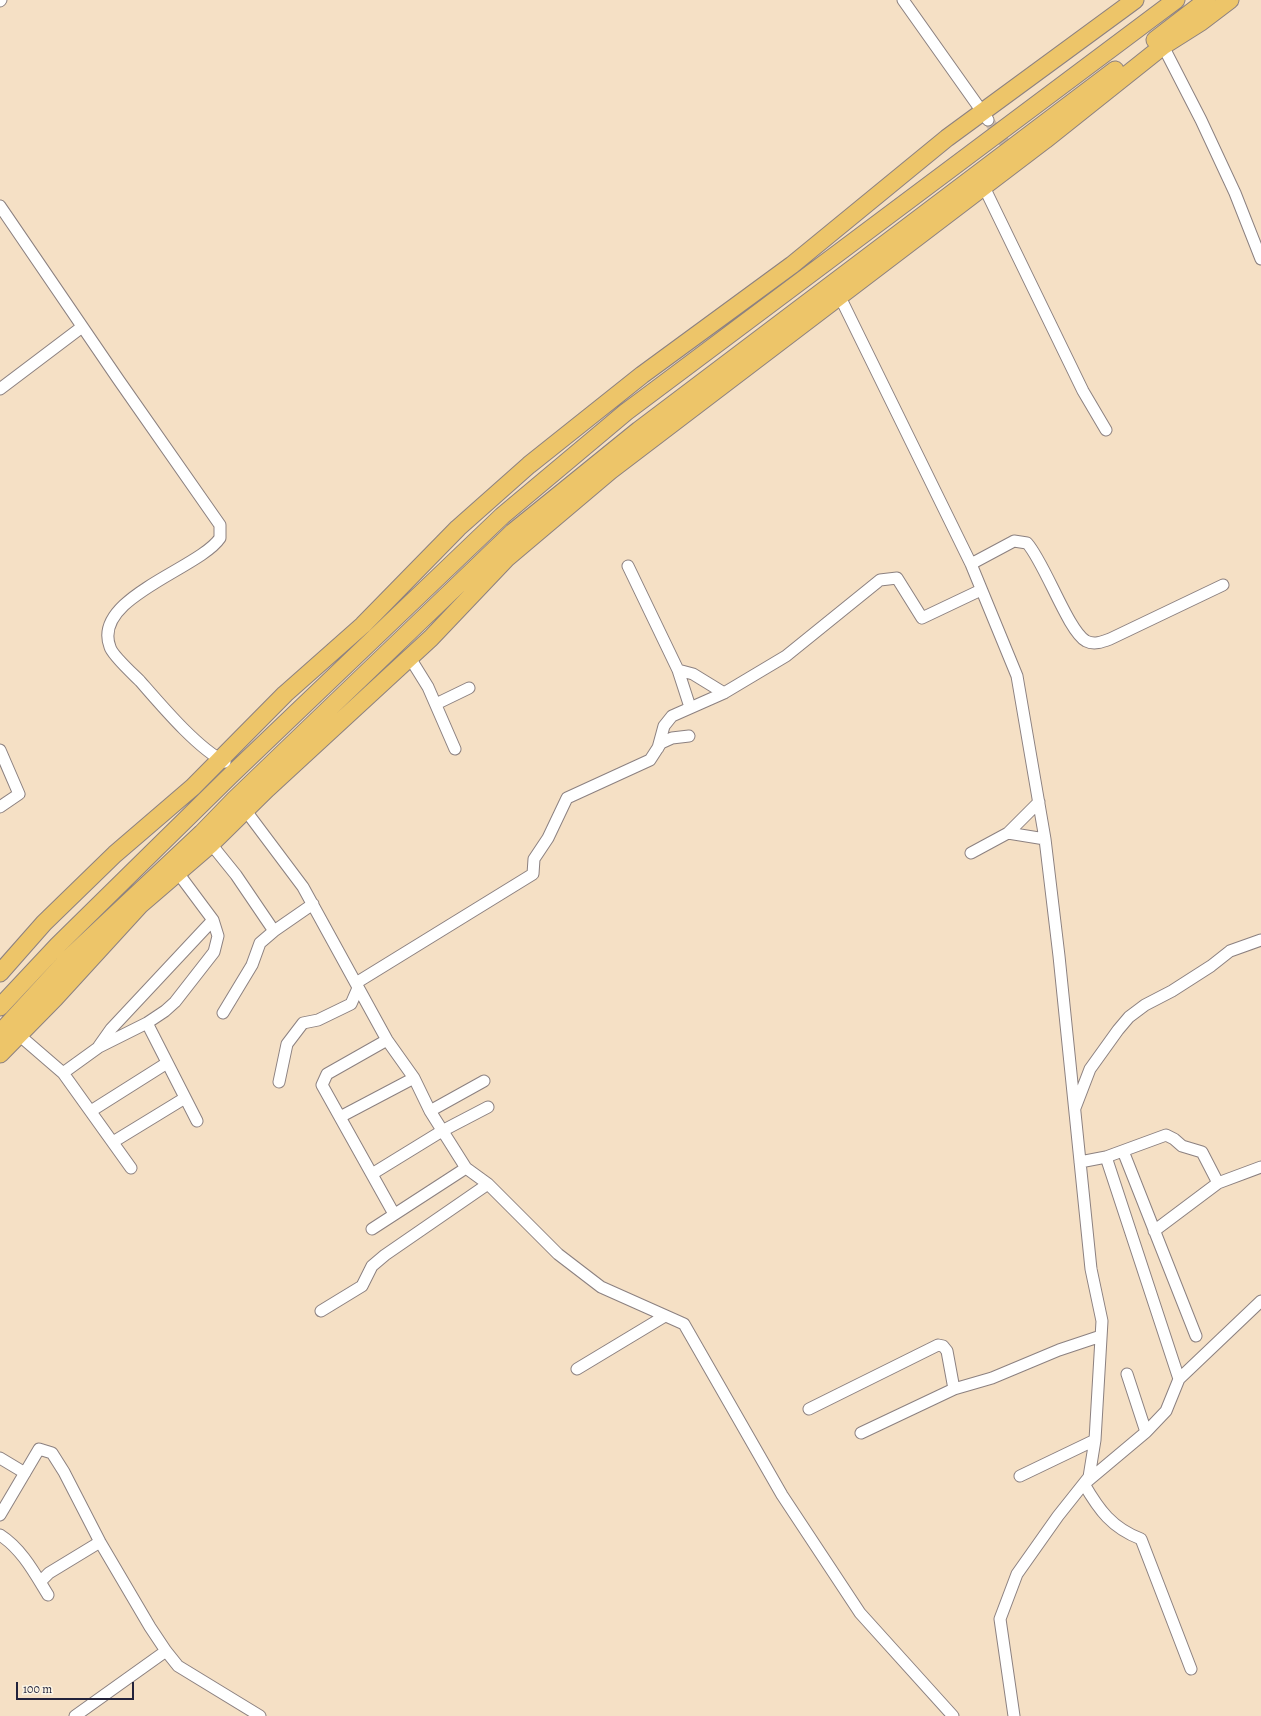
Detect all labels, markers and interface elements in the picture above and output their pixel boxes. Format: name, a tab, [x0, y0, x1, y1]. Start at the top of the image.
scale bar	[18, 1674, 136, 1700]
text: 100 m	[23, 1681, 52, 1697]

